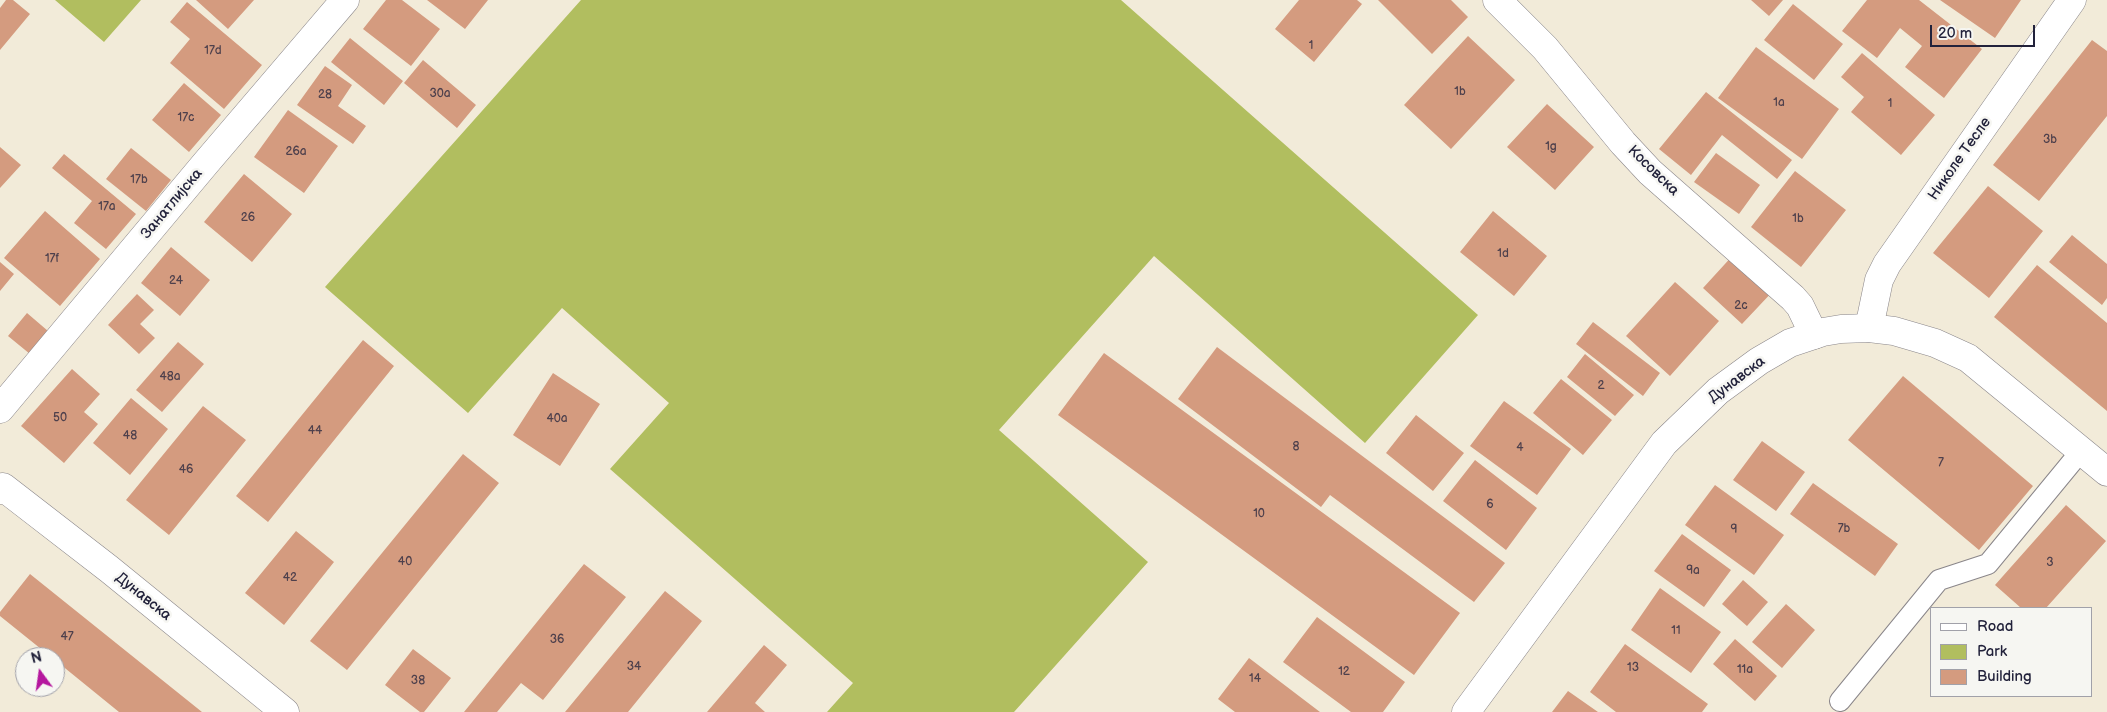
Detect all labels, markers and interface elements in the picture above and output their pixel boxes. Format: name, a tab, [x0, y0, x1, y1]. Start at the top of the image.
scale bar	[1932, 15, 2037, 47]
text: 20 m	[1938, 24, 1972, 43]
house number: 1	[1309, 39, 1313, 53]
house number: 17d	[204, 44, 222, 58]
house number: 1b	[1454, 85, 1466, 99]
house number: 30a	[429, 87, 451, 101]
house number: 28	[318, 88, 332, 102]
house number: 1a	[1773, 96, 1785, 110]
house number: 1	[1888, 97, 1892, 111]
house number: 17c	[178, 111, 194, 125]
street label: Николе Тесле	[1925, 114, 1995, 204]
house number: 3b	[2043, 133, 2057, 147]
house number: 1g	[1545, 140, 1557, 154]
street label: Косовска	[1624, 142, 1682, 200]
house number: 26a	[285, 145, 307, 159]
street label: Занатлијска	[137, 165, 207, 243]
house number: 17b	[130, 173, 148, 187]
house number: 17a	[98, 200, 116, 214]
house number: 26	[241, 211, 255, 225]
house number: 1b	[1792, 212, 1804, 226]
house number: 1d	[1497, 247, 1509, 261]
house number: 17f	[45, 252, 59, 266]
house number: 24	[169, 274, 183, 288]
house number: 2c	[1734, 299, 1748, 313]
street label: Дунавска	[1705, 353, 1769, 407]
house number: 48a	[159, 370, 181, 384]
house number: 2	[1597, 379, 1605, 393]
house number: 50	[53, 411, 67, 425]
house number: 40a	[546, 412, 568, 426]
house number: 44	[308, 424, 322, 438]
house number: 48	[123, 429, 137, 443]
house number: 8	[1293, 440, 1299, 454]
house number: 4	[1516, 441, 1524, 455]
house number: 7	[1938, 456, 1944, 470]
house number: 46	[179, 463, 193, 477]
house number: 6	[1486, 498, 1494, 512]
house number: 10	[1253, 507, 1265, 521]
house number: 7b	[1838, 522, 1850, 536]
house number: 9	[1731, 523, 1737, 537]
house number: 40	[398, 555, 412, 569]
house number: 3	[2046, 556, 2054, 570]
house number: 9a	[1686, 564, 1700, 578]
street label: Дунавска	[111, 569, 175, 625]
house number: 42	[283, 571, 297, 585]
legend	[1930, 607, 2092, 697]
text: Road	[1977, 617, 2013, 636]
house number: 11	[1671, 624, 1681, 638]
house number: 47	[60, 630, 74, 644]
house number: 36	[550, 633, 564, 647]
text: Park	[1977, 642, 2007, 661]
north arrow	[15, 647, 65, 697]
text: N	[29, 648, 44, 667]
house number: 34	[627, 660, 641, 674]
house number: 13	[1627, 661, 1639, 675]
house number: 11a	[1737, 663, 1753, 677]
house number: 12	[1338, 665, 1350, 679]
text: Building	[1977, 667, 2032, 686]
house number: 14	[1249, 672, 1261, 686]
house number: 38	[411, 674, 425, 688]

